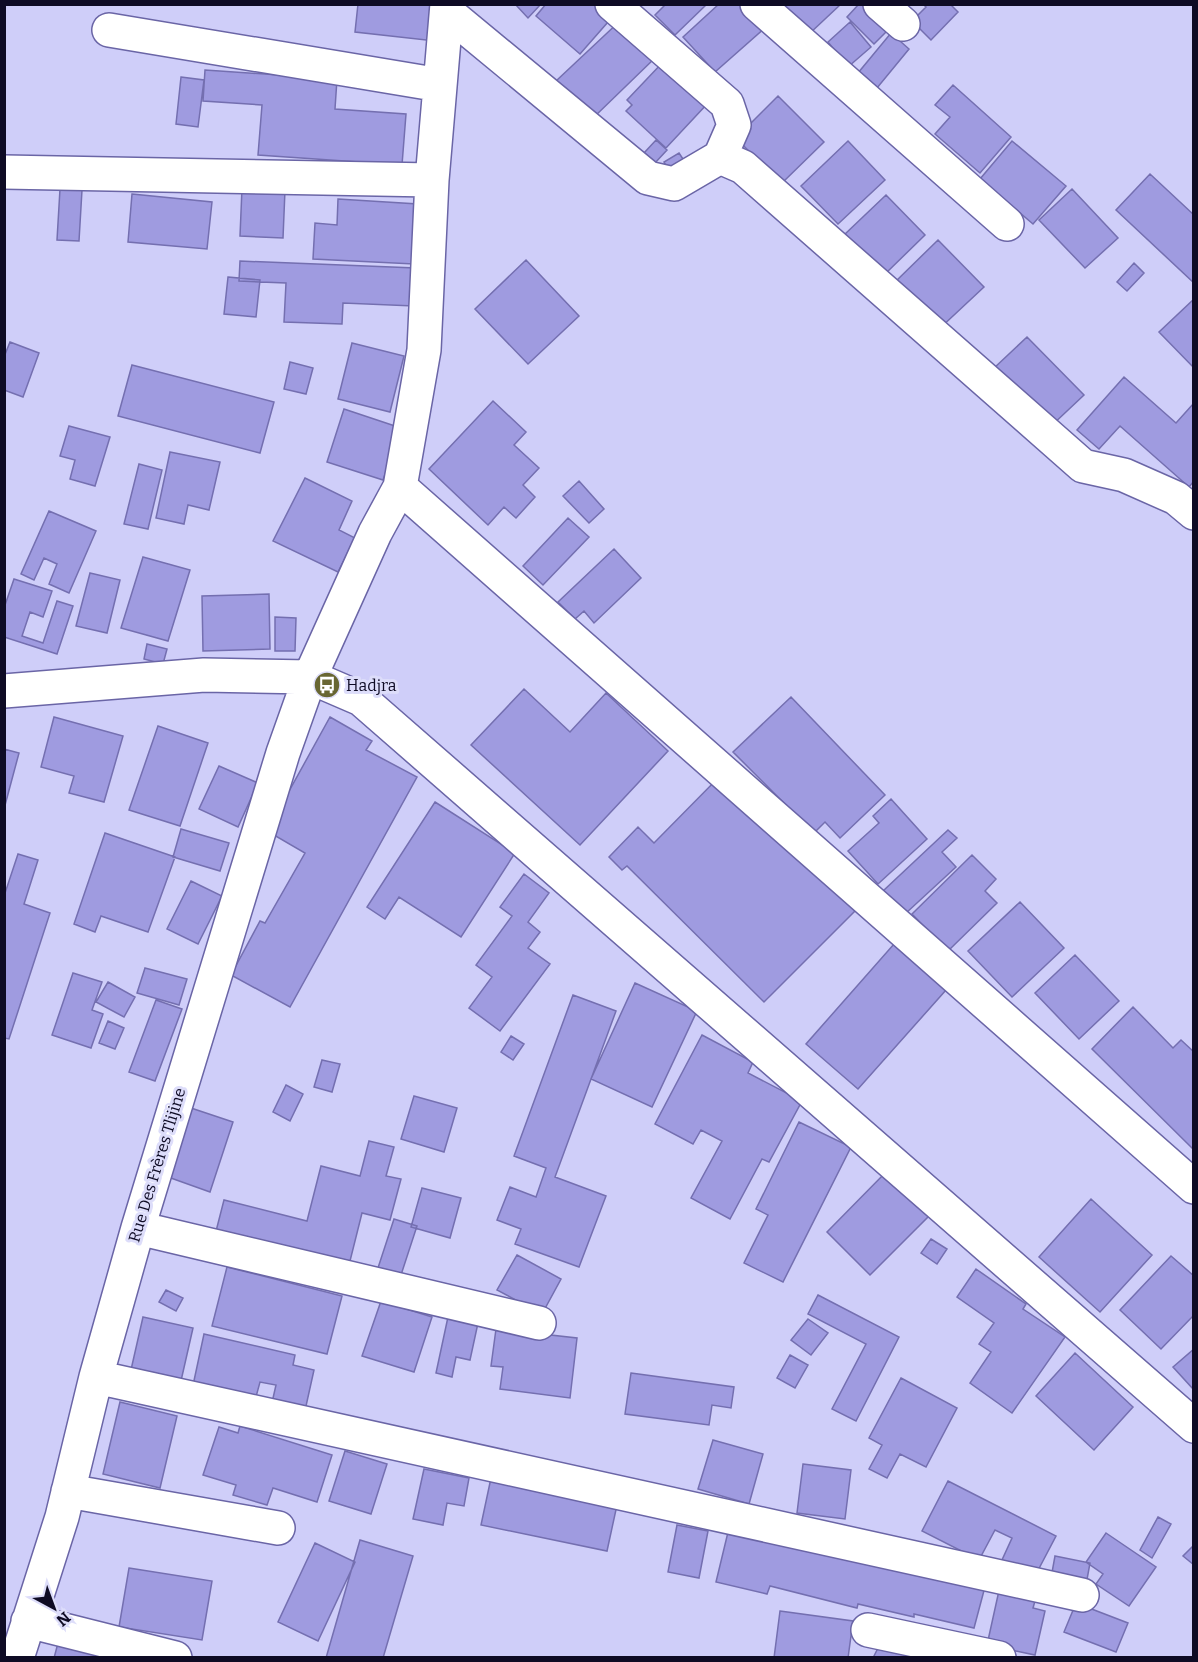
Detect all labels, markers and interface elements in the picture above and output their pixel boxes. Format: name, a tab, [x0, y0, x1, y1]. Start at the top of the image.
bus stop icon: Hadjra	[312, 670, 342, 700]
place label: Hadjra	[346, 676, 397, 695]
street label: Rue Des Frères Tlijine	[124, 1086, 190, 1244]
north arrow	[24, 1578, 84, 1638]
text: N	[53, 1608, 74, 1630]

